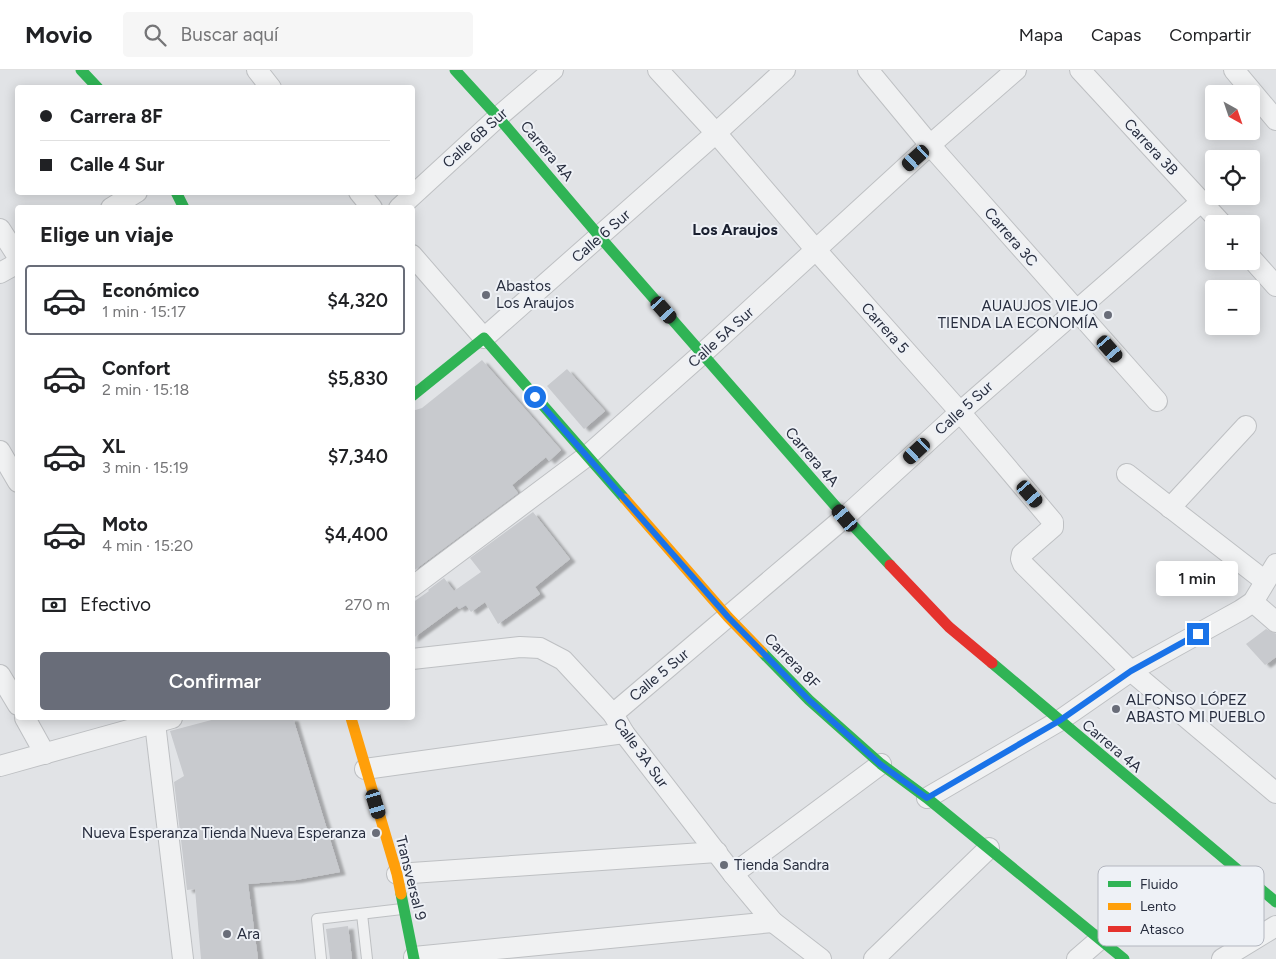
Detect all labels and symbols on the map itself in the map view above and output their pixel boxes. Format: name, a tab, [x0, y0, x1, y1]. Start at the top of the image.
north arrow	[1205, 85, 1260, 140]
street label: Calle 6B Sur	[439, 104, 511, 172]
street label: Carrera 3B	[1120, 115, 1182, 179]
street label: Carrera 4A	[517, 117, 577, 185]
car	[899, 142, 932, 174]
street label: Carrera 3C	[981, 204, 1042, 270]
street label: Calle 6 Sur	[568, 206, 634, 266]
district label: Los Araujos	[692, 220, 778, 239]
place label: Abastos Los Araujos	[496, 277, 574, 312]
marker: Abastos Los Araujos	[480, 289, 492, 301]
car	[648, 294, 679, 326]
place label: AUAUJOS VIEJO TIENDA LA ECONOMÍA	[938, 297, 1098, 332]
street label: Carrera 5	[858, 299, 912, 357]
street label: Calle 5A Sur	[684, 303, 758, 371]
marker: AUAUJOS VIEJO TIENDA LA ECONOMÍA	[1102, 309, 1114, 321]
car	[1094, 333, 1125, 365]
street label: Calle 5 Sur	[931, 377, 997, 439]
route start	[524, 386, 546, 408]
street label: Carrera 4A	[781, 424, 843, 490]
car	[900, 435, 933, 467]
car	[1014, 478, 1045, 510]
car	[829, 502, 860, 534]
callout: 1 min	[1157, 562, 1239, 596]
route end	[1187, 623, 1209, 645]
street label: Carrera 8F	[761, 630, 823, 692]
street label: Calle 5 Sur	[626, 645, 692, 705]
place label: ALFONSO LÓPEZ ABASTO MI PUEBLO	[1126, 691, 1265, 726]
marker: ALFONSO LÓPEZ ABASTO MI PUEBLO	[1110, 703, 1122, 715]
street label: Calle 3A Sur	[610, 715, 672, 791]
street label: Carrera 4A	[1078, 716, 1146, 776]
car	[364, 787, 387, 821]
place label: Nueva Esperanza Tienda Nueva Esperanza	[82, 824, 366, 842]
marker: Nueva Esperanza Tienda Nueva Esperanza	[370, 827, 382, 839]
street label: Transversal 9	[392, 834, 430, 922]
place label: Tienda Sandra	[734, 856, 829, 874]
marker: Tienda Sandra	[718, 859, 730, 871]
legend	[1098, 866, 1264, 946]
text: Fluido	[1140, 876, 1178, 893]
text: Lento	[1140, 898, 1176, 915]
text: Atasco	[1140, 921, 1184, 938]
place label: Ara	[237, 925, 260, 943]
marker: Ara	[221, 928, 233, 940]

